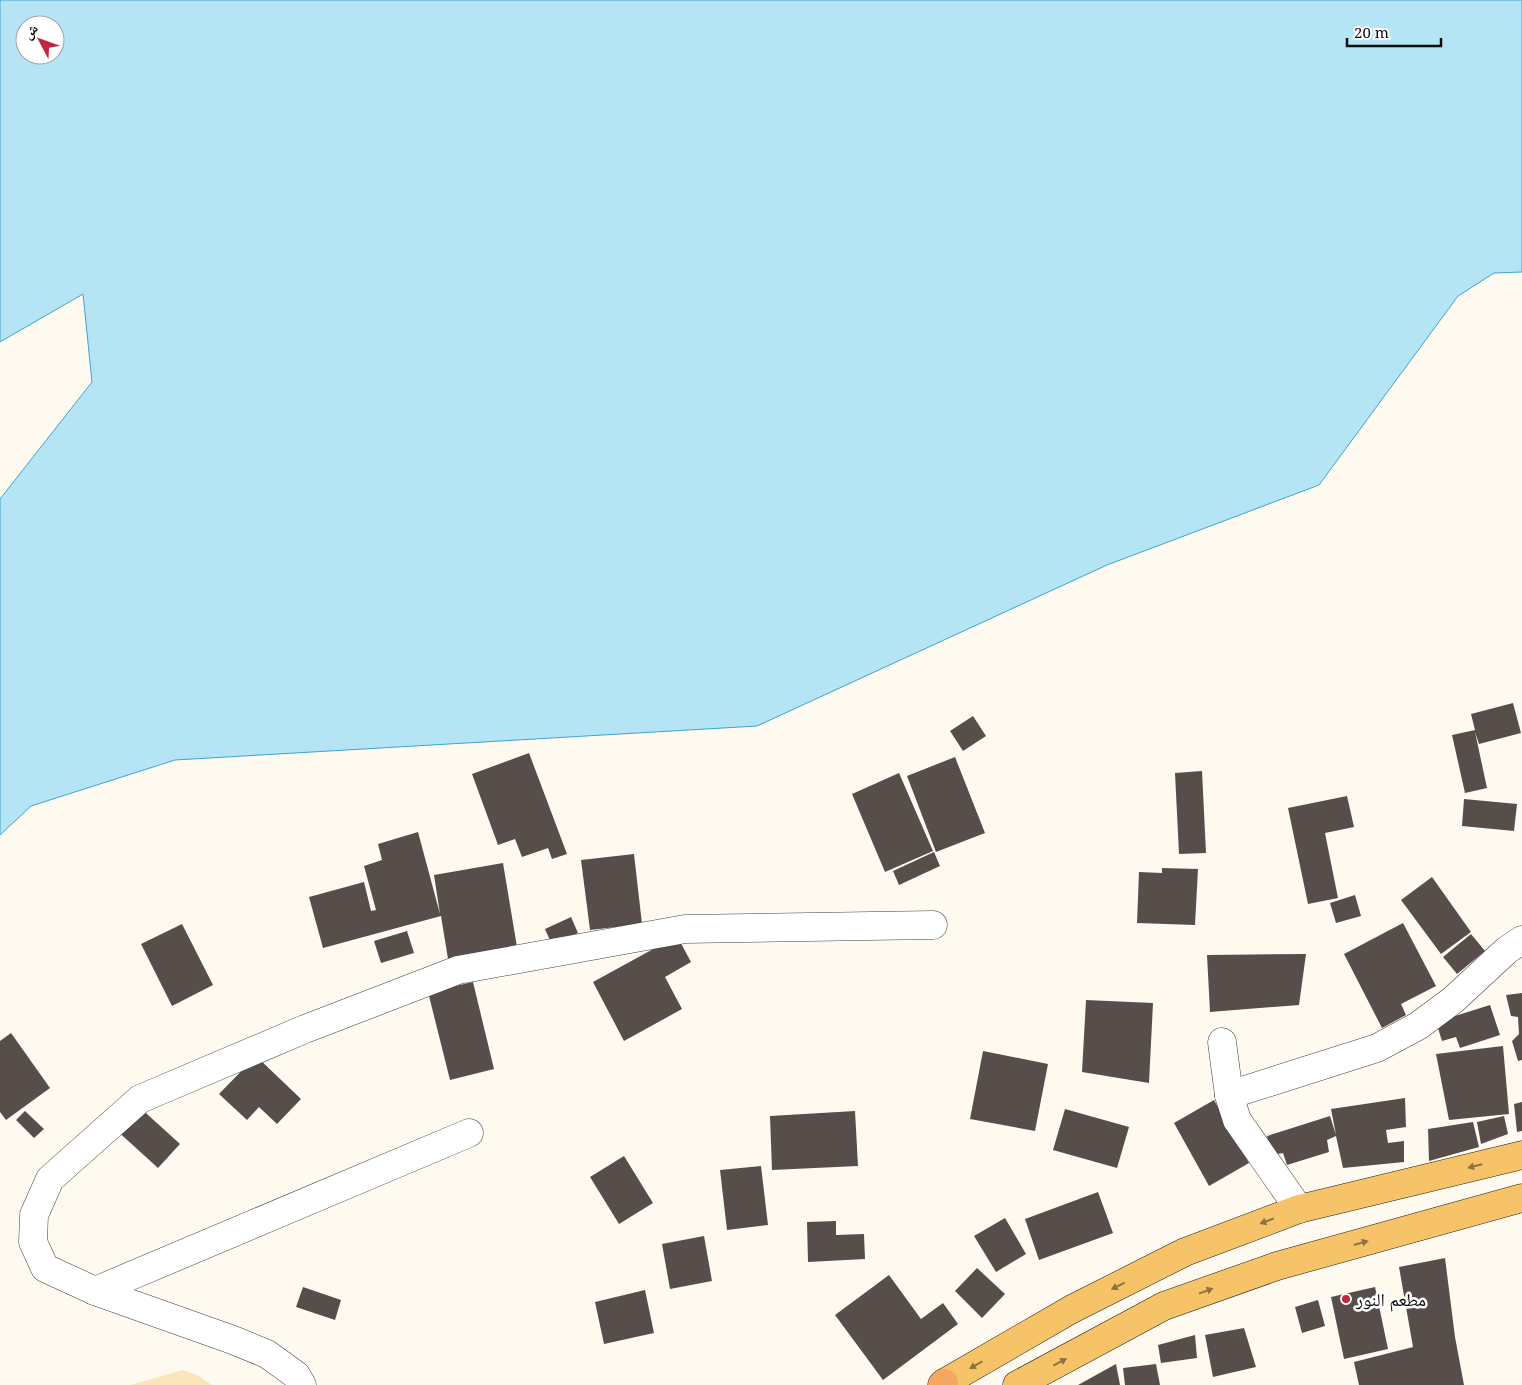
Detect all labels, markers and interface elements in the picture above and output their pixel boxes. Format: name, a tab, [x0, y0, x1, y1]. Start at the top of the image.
north arrow	[15, 15, 65, 65]
scale bar	[1347, 15, 1441, 47]
text: ش	[18, 19, 42, 43]
text: 20 m	[1354, 22, 1389, 42]
one-way arrow	[1467, 1162, 1482, 1170]
one-way arrow	[1259, 1217, 1274, 1225]
one-way arrow	[1354, 1238, 1369, 1246]
one-way arrow	[1111, 1282, 1125, 1290]
one-way arrow	[1199, 1287, 1214, 1294]
place label: مطعم النور	[1355, 1287, 1426, 1312]
marker: مطعم النور	[1340, 1293, 1352, 1305]
one-way arrow	[1053, 1358, 1068, 1366]
one-way arrow	[970, 1360, 983, 1369]

